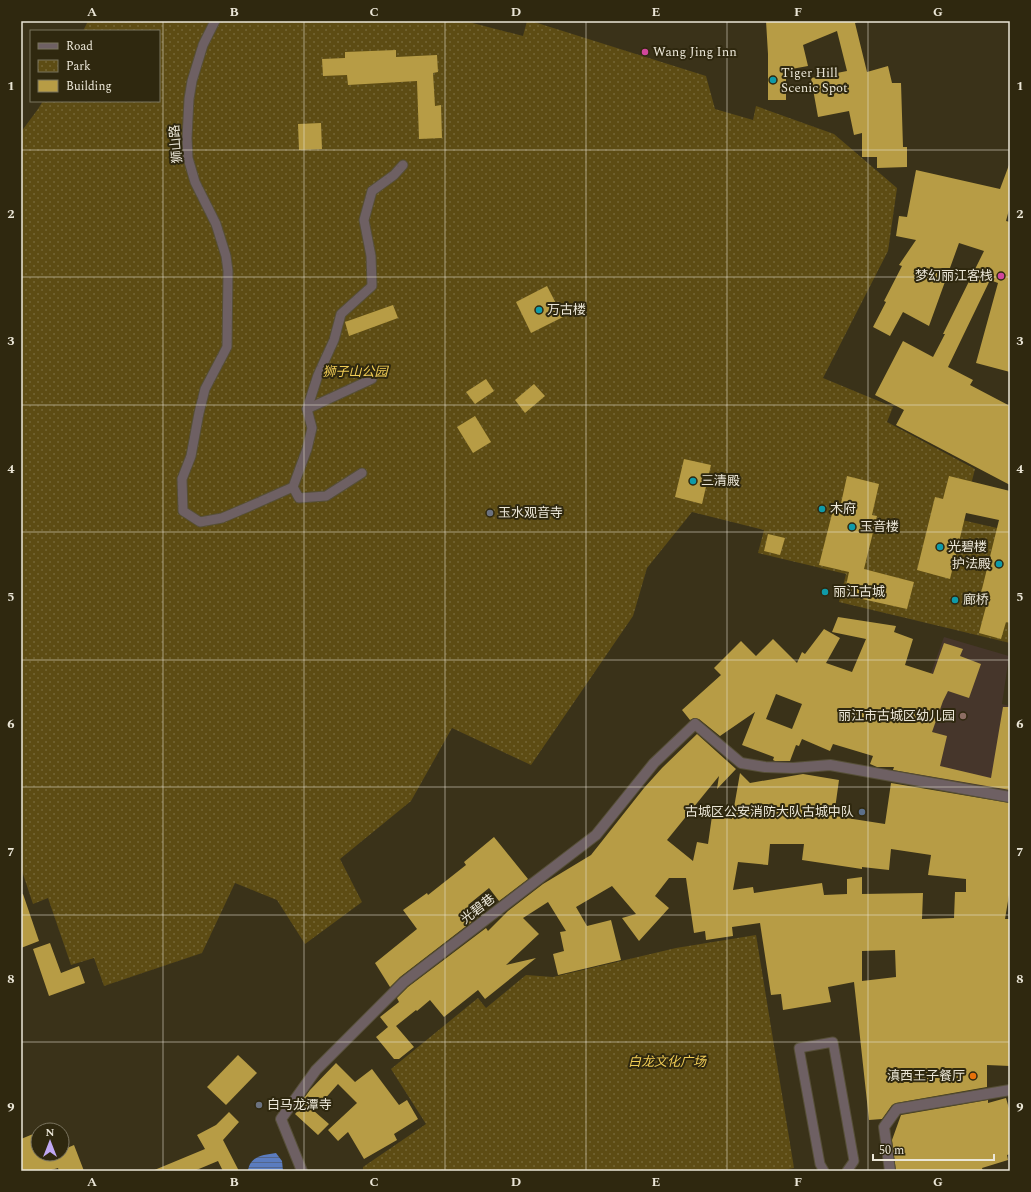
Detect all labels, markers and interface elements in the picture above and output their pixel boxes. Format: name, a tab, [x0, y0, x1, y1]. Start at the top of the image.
text: A	[87, 2, 97, 22]
text: B	[229, 2, 239, 22]
text: C	[369, 2, 379, 22]
text: D	[511, 2, 521, 22]
text: E	[652, 2, 661, 22]
text: F	[794, 2, 802, 22]
text: G	[933, 2, 943, 22]
legend	[30, 30, 160, 102]
text: Road	[66, 37, 93, 56]
place label: Wang Jing Inn	[653, 42, 737, 62]
marker: Wang Jing Inn	[640, 47, 650, 57]
text: Park	[66, 57, 91, 76]
place label: Tiger Hill Scenic Spot	[781, 63, 848, 98]
marker: Tiger Hill Scenic Spot	[768, 75, 778, 85]
text: 1	[7, 76, 15, 96]
text: 1	[1016, 76, 1024, 96]
text: Building	[66, 77, 112, 96]
street label: 狮山路	[164, 124, 188, 164]
text: 2	[7, 204, 15, 224]
text: 2	[1016, 204, 1024, 224]
place label: 梦幻丽江客栈	[915, 266, 993, 286]
marker: 梦幻丽江客栈	[996, 271, 1006, 281]
place label: 万古楼	[547, 300, 586, 320]
marker: 万古楼	[534, 305, 544, 315]
text: 3	[7, 331, 15, 351]
text: 3	[1016, 331, 1024, 351]
park label: 狮子山公园	[322, 362, 389, 382]
text: 4	[7, 459, 15, 479]
text: 4	[1016, 459, 1024, 479]
place label: 三清殿	[701, 471, 740, 491]
marker: 三清殿	[688, 476, 698, 486]
place label: 木府	[830, 499, 856, 519]
place label: 玉水观音寺	[498, 503, 563, 523]
marker: 木府	[817, 504, 827, 514]
marker: 玉水观音寺	[485, 508, 495, 518]
place label: 玉音楼	[860, 517, 899, 537]
marker: 玉音楼	[847, 522, 857, 532]
place label: 光碧楼	[948, 537, 987, 557]
marker: 光碧楼	[935, 542, 945, 552]
place label: 护法殿	[952, 554, 991, 574]
marker: 护法殿	[994, 559, 1004, 569]
place label: 丽江古城	[833, 582, 885, 602]
text: 5	[7, 587, 15, 607]
marker: 丽江古城	[820, 587, 830, 597]
text: 5	[1016, 587, 1024, 607]
place label: 廊桥	[963, 590, 989, 610]
marker: 廊桥	[950, 595, 960, 605]
place label: 丽江市古城区幼儿园	[838, 706, 955, 726]
marker: 丽江市古城区幼儿园	[958, 711, 968, 721]
text: 6	[7, 714, 15, 734]
text: 6	[1016, 714, 1024, 734]
place label: 古城区公安消防大队古城中队	[685, 802, 854, 822]
marker: 古城区公安消防大队古城中队	[857, 807, 867, 817]
text: 7	[7, 842, 15, 862]
text: 7	[1016, 842, 1024, 862]
street label: 光碧巷	[456, 889, 500, 929]
text: 8	[7, 969, 15, 989]
text: 8	[1016, 969, 1024, 989]
park label: 白龙文化广场	[628, 1052, 707, 1072]
place label: 滇西王子餐厅	[887, 1066, 965, 1086]
marker: 滇西王子餐厅	[968, 1071, 978, 1081]
place label: 白马龙潭寺	[267, 1095, 332, 1115]
text: 9	[7, 1097, 15, 1117]
text: 9	[1016, 1097, 1024, 1117]
marker: 白马龙潭寺	[254, 1100, 264, 1110]
north arrow	[30, 1122, 70, 1162]
text: N	[46, 1124, 55, 1141]
scale bar	[873, 1136, 994, 1162]
text: 50 m	[879, 1141, 904, 1160]
text: A	[87, 1172, 97, 1192]
text: B	[229, 1172, 239, 1192]
text: C	[369, 1172, 379, 1192]
text: D	[511, 1172, 521, 1192]
text: E	[652, 1172, 661, 1192]
text: F	[794, 1172, 802, 1192]
text: G	[933, 1172, 943, 1192]

